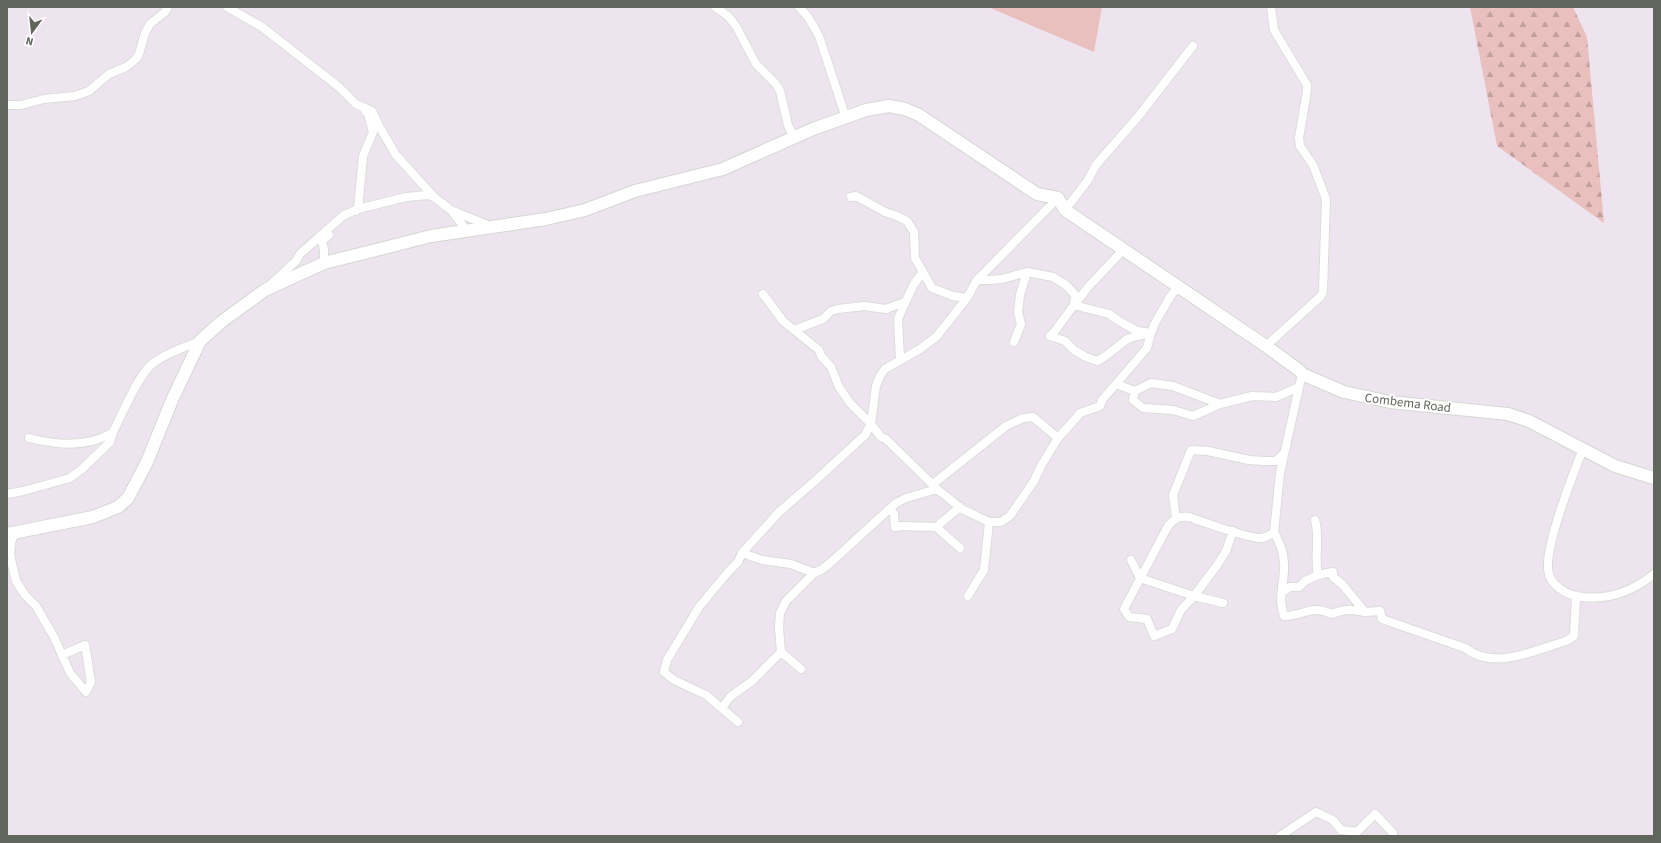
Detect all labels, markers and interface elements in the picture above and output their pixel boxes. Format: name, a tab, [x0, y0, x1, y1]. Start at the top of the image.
north arrow	[12, 12, 52, 52]
text: N	[24, 33, 35, 49]
street label: Combema Road	[1364, 389, 1452, 417]

